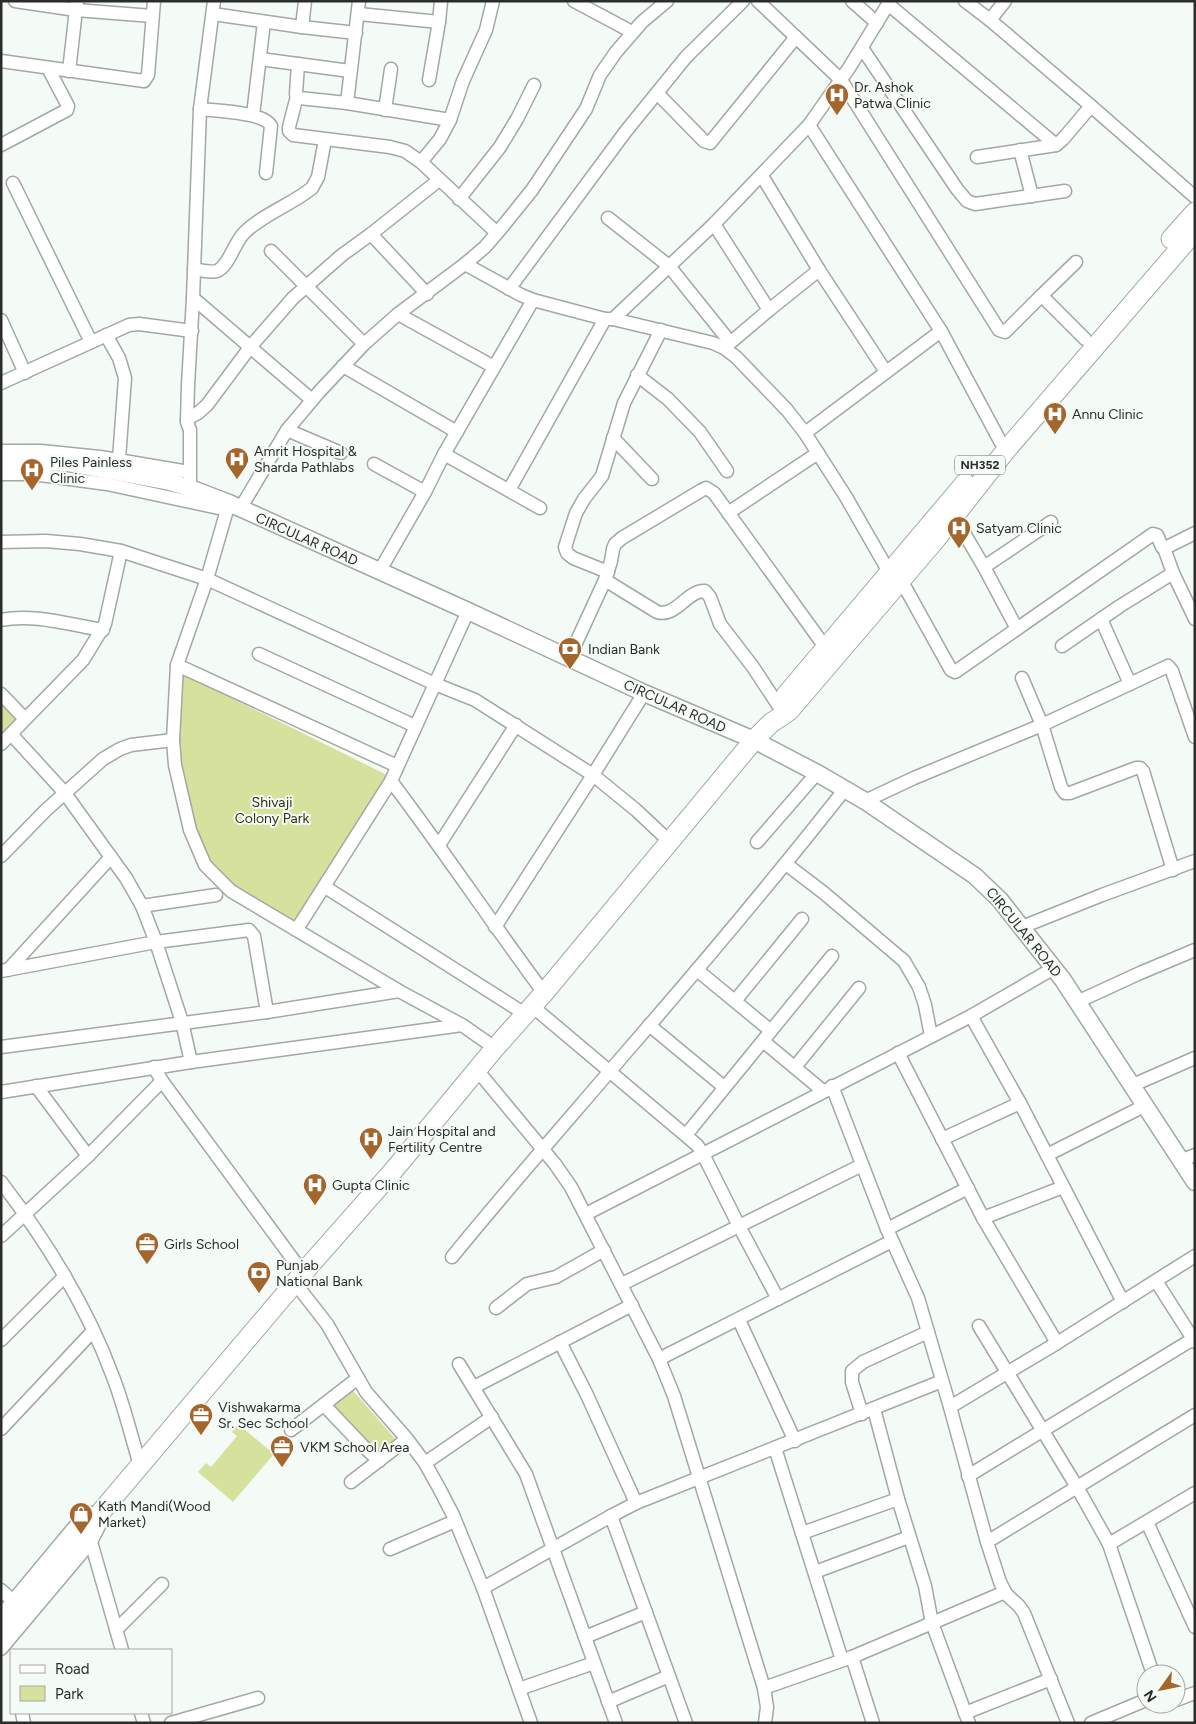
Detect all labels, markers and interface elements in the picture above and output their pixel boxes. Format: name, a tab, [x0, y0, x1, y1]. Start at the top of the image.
place label: Dr. Ashok Patwa Clinic	[854, 79, 931, 112]
hospital icon: Dr. Ashok Patwa Clinic	[824, 82, 850, 116]
hospital icon: Annu Clinic	[1042, 401, 1068, 435]
place label: Annu Clinic	[1072, 406, 1144, 423]
place label: Amrit Hospital & Sharda Pathlabs	[254, 443, 357, 476]
hospital icon: Amrit Hospital & Sharda Pathlabs	[224, 446, 250, 480]
place label: Piles Painless Clinic	[50, 454, 132, 487]
road number: NH352	[955, 456, 1005, 474]
hospital icon: Piles Painless Clinic	[19, 457, 45, 491]
street label: CIRCULAR ROAD	[253, 509, 361, 570]
hospital icon: Satyam Clinic	[946, 515, 972, 549]
place label: Satyam Clinic	[976, 520, 1062, 537]
bank icon: Indian Bank	[557, 636, 583, 670]
place label: Indian Bank	[588, 641, 660, 658]
street label: CIRCULAR ROAD	[621, 676, 729, 737]
park label: Shivaji Colony Park	[235, 794, 309, 827]
street label: CIRCULAR ROAD	[982, 884, 1065, 981]
place label: Jain Hospital and Fertility Centre	[388, 1123, 496, 1156]
hospital icon: Jain Hospital and Fertility Centre	[358, 1126, 384, 1160]
hospital icon: Gupta Clinic	[302, 1172, 328, 1206]
place label: Gupta Clinic	[332, 1177, 410, 1194]
office icon: Girls School	[134, 1231, 160, 1265]
place label: Girls School	[164, 1236, 239, 1253]
place label: Punjab National Bank	[276, 1257, 363, 1290]
bank icon: Punjab National Bank	[246, 1260, 272, 1294]
place label: Vishwakarma Sr. Sec School	[218, 1399, 308, 1432]
office icon: Vishwakarma Sr. Sec School	[188, 1402, 214, 1436]
office icon: VKM School Area	[269, 1434, 295, 1468]
place label: VKM School Area	[300, 1439, 409, 1456]
place label: Kath Mandi(Wood Market)	[98, 1498, 211, 1531]
shop icon: Kath Mandi(Wood Market)	[68, 1501, 94, 1535]
legend	[10, 1649, 172, 1714]
text: Road	[55, 1660, 90, 1678]
north arrow	[1136, 1664, 1186, 1714]
text: Park	[55, 1685, 84, 1703]
text: N	[1140, 1687, 1161, 1705]

